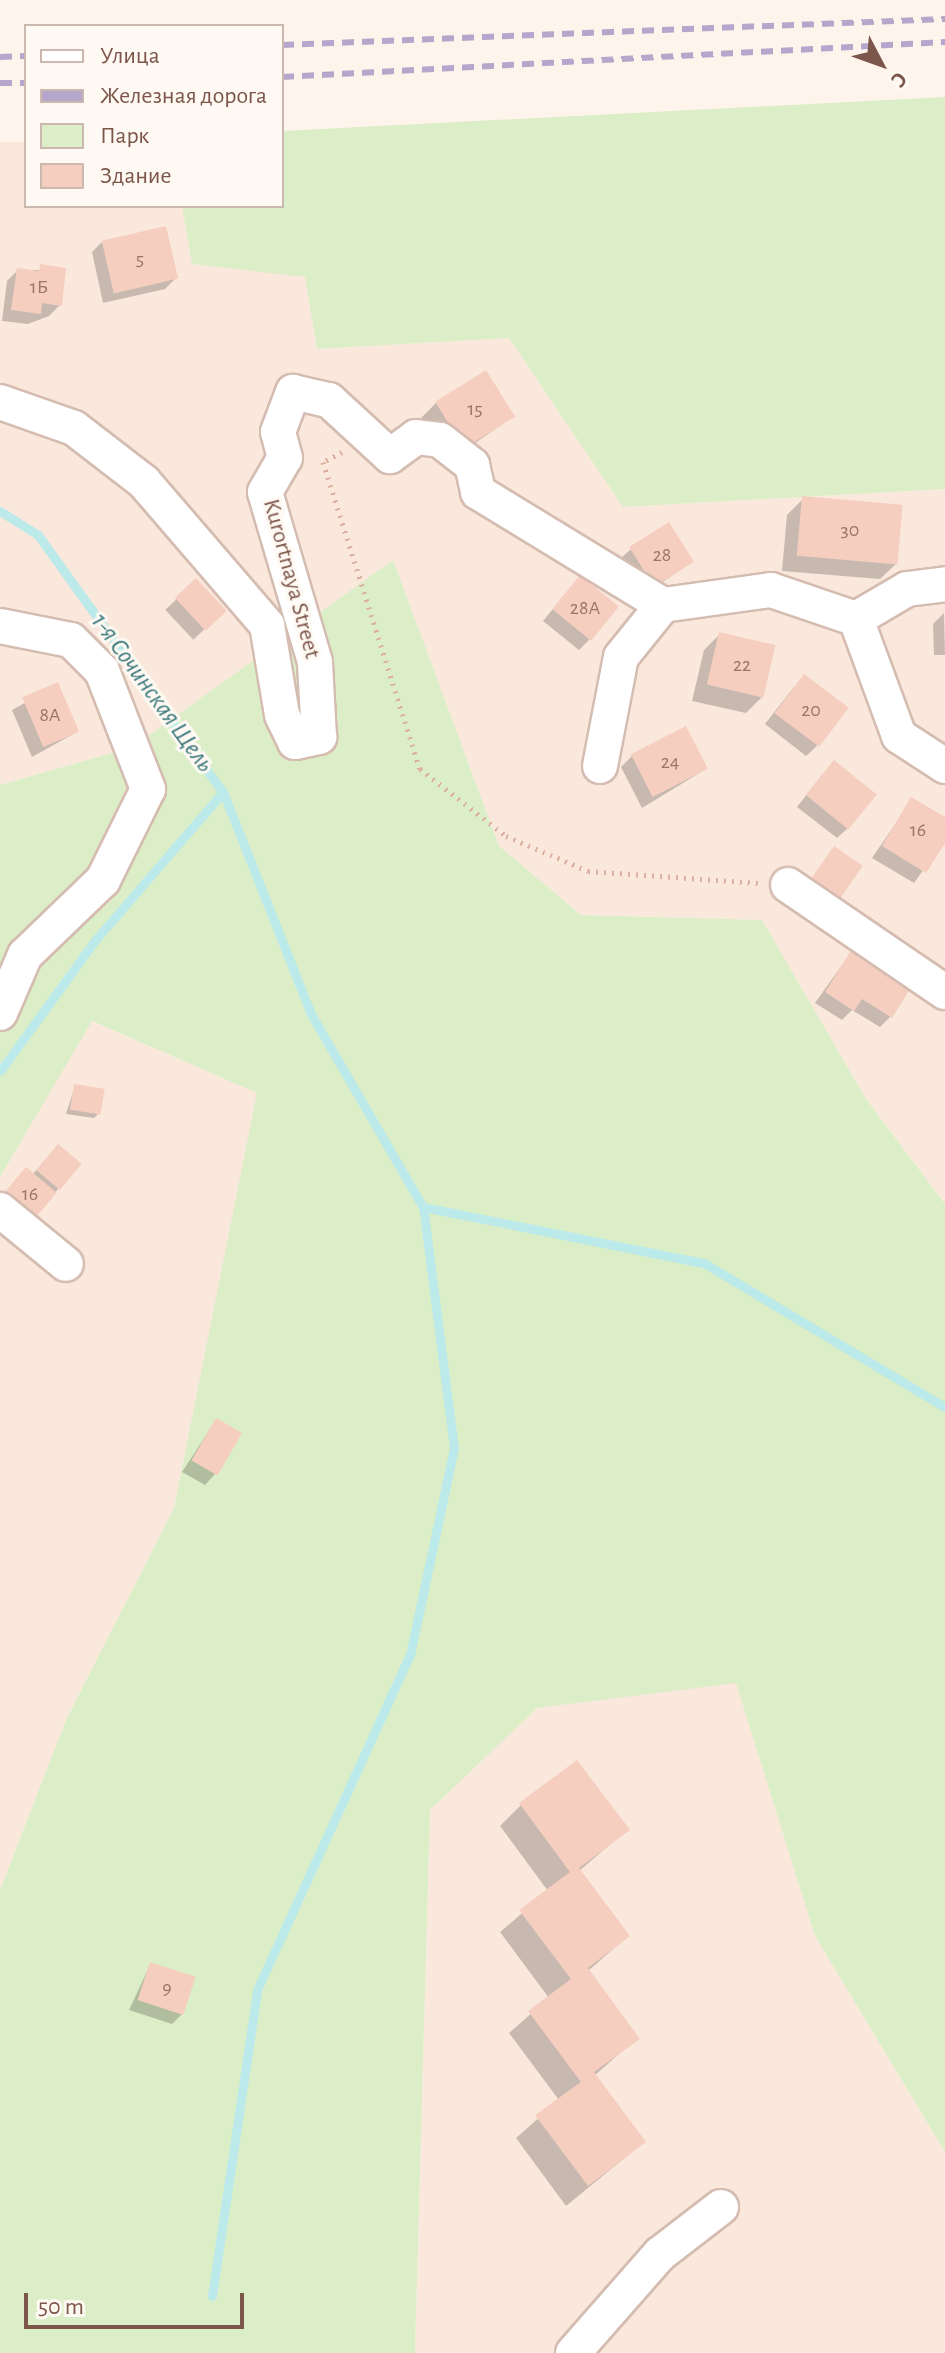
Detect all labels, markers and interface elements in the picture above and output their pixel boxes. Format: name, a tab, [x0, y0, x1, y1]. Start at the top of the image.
legend	[24, 24, 284, 208]
north arrow	[841, 24, 921, 104]
text: Улица	[100, 44, 160, 68]
text: С	[887, 68, 911, 92]
text: Железная дорога	[100, 84, 267, 108]
text: Парк	[100, 124, 149, 148]
text: Здание	[100, 164, 171, 188]
house number: 5	[136, 247, 144, 271]
house number: 1Б	[30, 275, 48, 299]
house number: 15	[467, 397, 483, 421]
street label: Kurortnaya Street	[256, 496, 326, 662]
house number: 30	[841, 518, 859, 542]
house number: 28	[653, 543, 671, 567]
house number: 28А	[570, 596, 600, 620]
water label: 1-я Сочинская Щель	[84, 607, 220, 779]
house number: 22	[733, 653, 751, 677]
house number: 20	[801, 698, 821, 722]
house number: 8А	[39, 703, 61, 727]
house number: 24	[661, 750, 679, 774]
house number: 16	[910, 818, 926, 842]
house number: 16	[22, 1182, 38, 1206]
house number: 9	[162, 1976, 172, 2000]
scale bar	[28, 2277, 248, 2327]
text: 50 m	[38, 2295, 84, 2319]

